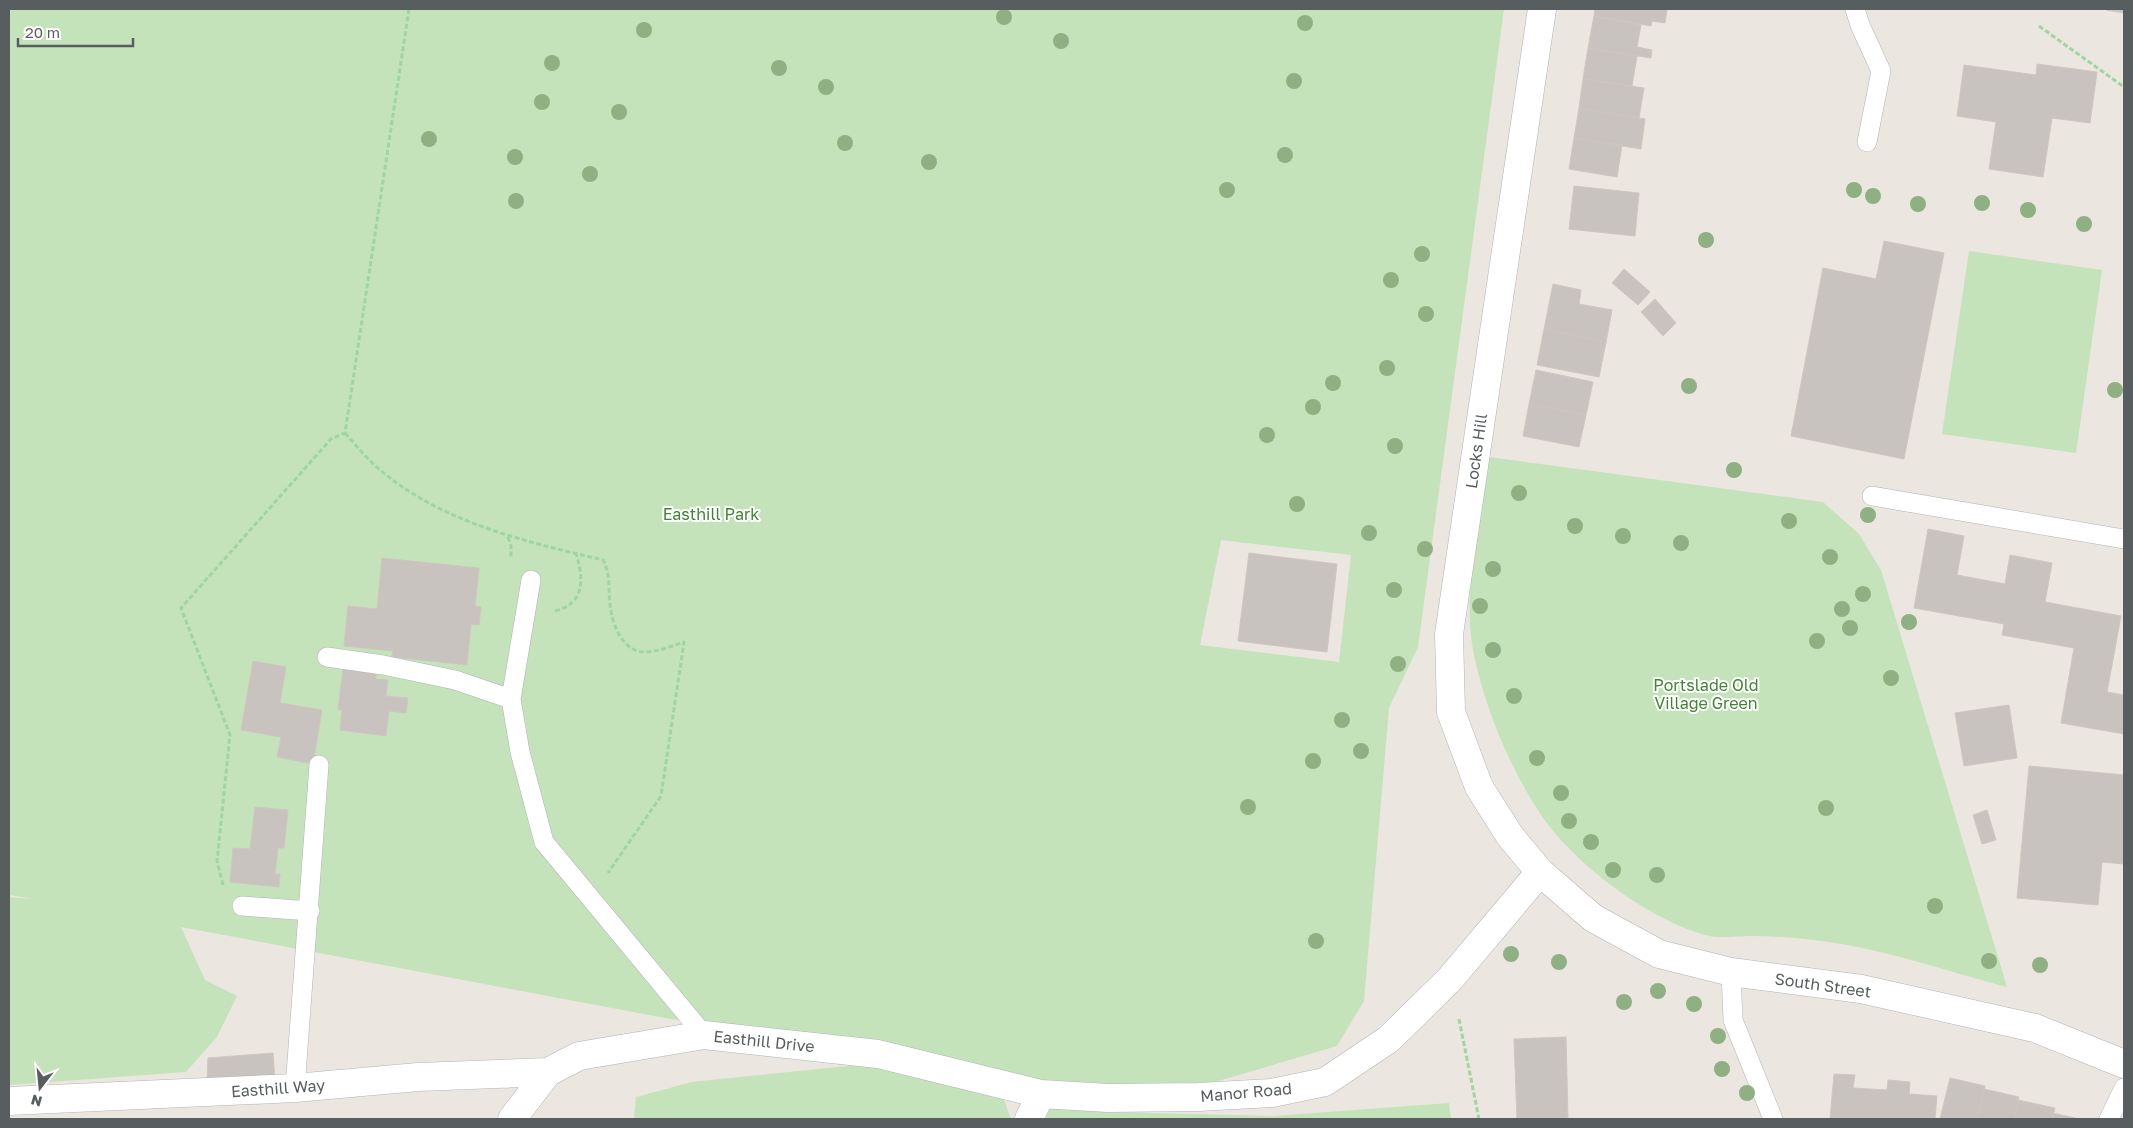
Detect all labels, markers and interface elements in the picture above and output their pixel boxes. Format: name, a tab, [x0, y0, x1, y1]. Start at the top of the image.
scale bar	[18, 15, 132, 47]
text: 20 m	[25, 23, 60, 41]
street label: Locks Hill	[1461, 412, 1491, 490]
park label: Easthill Park	[663, 504, 759, 524]
park label: Portslade Old Village Green	[1653, 675, 1759, 713]
street label: South Street	[1774, 968, 1872, 1002]
street label: Easthill Drive	[712, 1026, 816, 1056]
north arrow	[15, 1063, 65, 1113]
street label: Easthill Way	[230, 1075, 326, 1101]
street label: Manor Road	[1199, 1078, 1293, 1106]
text: N	[29, 1091, 44, 1111]

